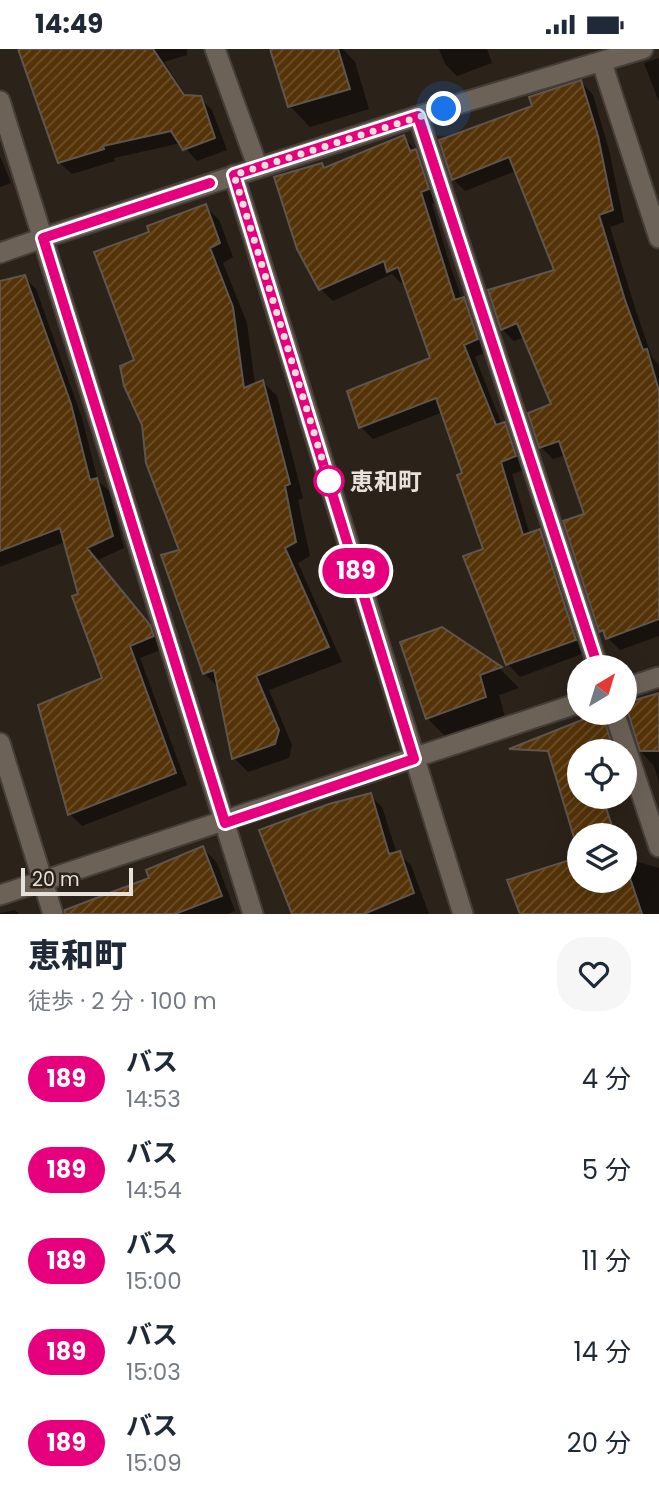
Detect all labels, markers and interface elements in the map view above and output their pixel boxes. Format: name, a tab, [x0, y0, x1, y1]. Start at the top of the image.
text: 14:49	[35, 6, 103, 42]
your location	[426, 91, 461, 126]
place label: 恵和町	[350, 465, 422, 498]
marker: 恵和町	[314, 466, 344, 496]
line badge: 189	[316, 548, 396, 594]
text: 189	[336, 554, 376, 587]
north arrow	[567, 655, 637, 725]
map controls	[567, 655, 637, 893]
button: locate	[567, 739, 637, 809]
button: layers	[567, 823, 637, 893]
scale bar	[21, 865, 133, 897]
text: 20 m	[32, 866, 80, 893]
text: 恵和町	[28, 932, 127, 979]
button: heart	[557, 937, 631, 1011]
text: 徒歩 · 2 分 · 100 m	[28, 985, 217, 1017]
text: バス	[126, 1044, 178, 1080]
text: 4 分	[582, 1061, 631, 1097]
text: 189	[47, 1062, 86, 1095]
text: 14:53	[126, 1083, 181, 1115]
text: バス	[126, 1135, 178, 1171]
text: 5 分	[582, 1152, 631, 1188]
text: 189	[47, 1153, 86, 1186]
text: 14:54	[126, 1174, 182, 1206]
text: バス	[126, 1226, 178, 1262]
text: 11 分	[581, 1243, 631, 1279]
text: 189	[47, 1244, 86, 1277]
text: 15:00	[126, 1265, 182, 1297]
text: バス	[126, 1317, 178, 1353]
text: 14 分	[573, 1334, 631, 1370]
text: 189	[47, 1335, 86, 1368]
text: 15:03	[126, 1356, 181, 1388]
text: バス	[126, 1408, 178, 1444]
text: 20 分	[567, 1425, 631, 1461]
text: 189	[47, 1426, 86, 1459]
text: 15:09	[126, 1447, 182, 1479]

